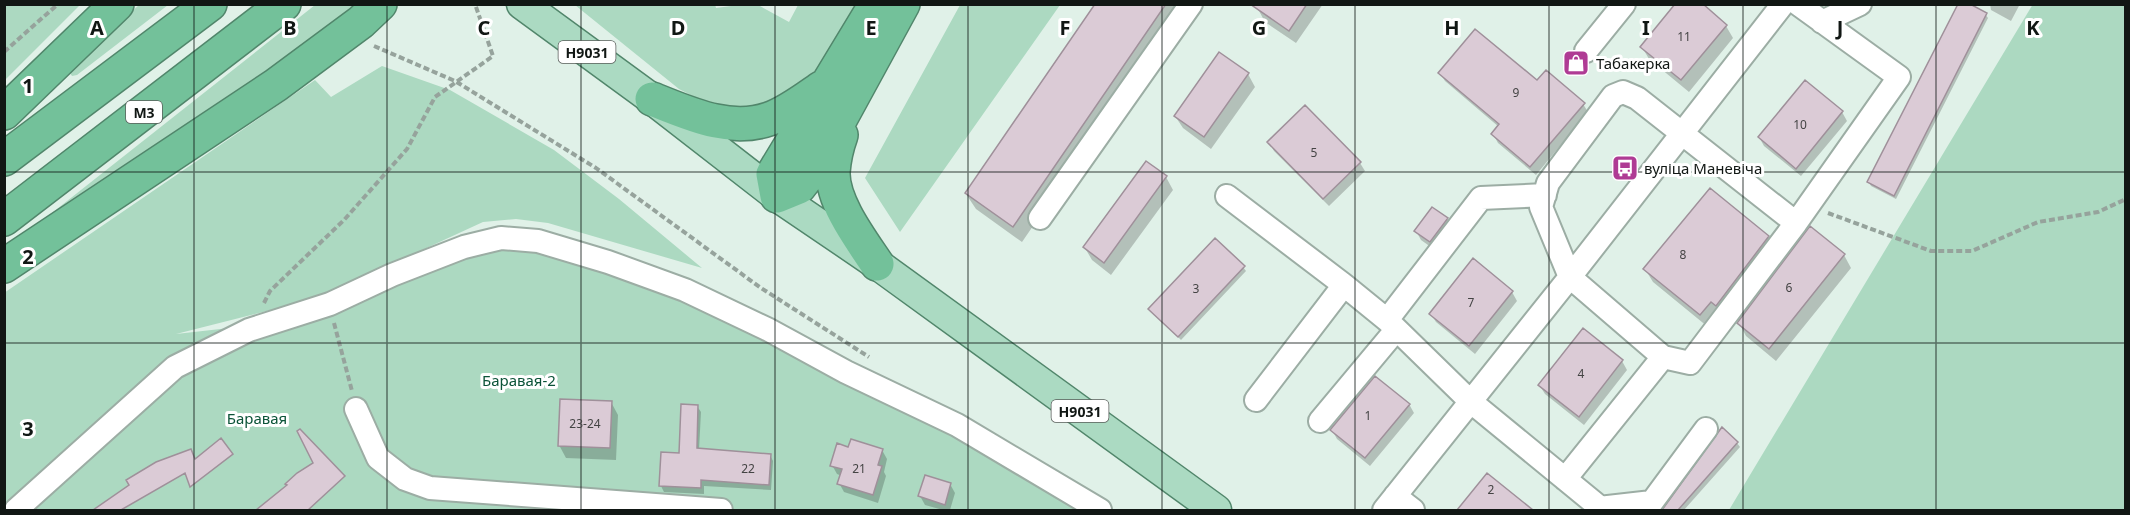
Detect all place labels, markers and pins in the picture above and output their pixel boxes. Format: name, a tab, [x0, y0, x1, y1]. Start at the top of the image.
shop icon: Табакерка	[1561, 48, 1591, 78]
place label: Табакерка	[1596, 53, 1670, 73]
bus stop icon: вуліца Маневіча	[1610, 153, 1640, 183]
place label: вуліца Маневіча	[1644, 158, 1762, 178]

